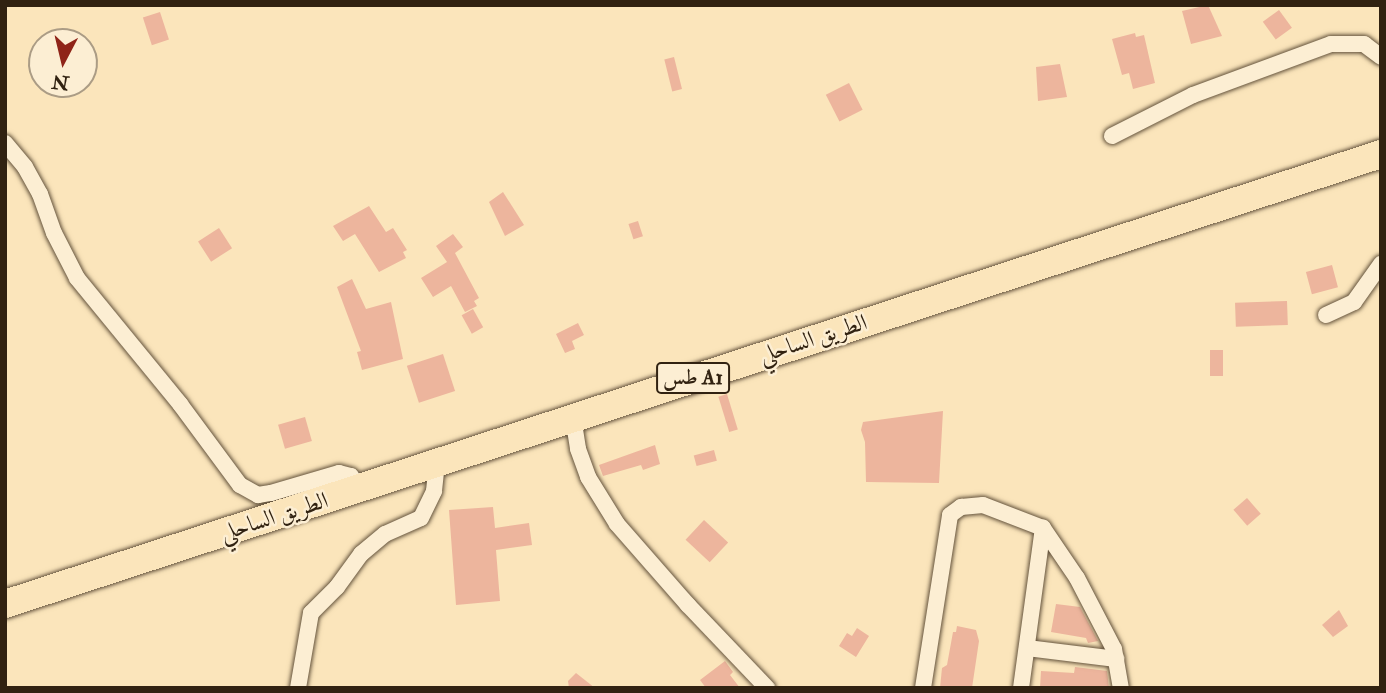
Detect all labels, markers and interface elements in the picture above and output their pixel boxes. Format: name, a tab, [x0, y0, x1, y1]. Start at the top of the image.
north arrow	[28, 28, 98, 98]
text: N	[51, 69, 71, 95]
street label: الطريق الساحلي	[755, 309, 871, 369]
road number: طس A1	[654, 360, 732, 396]
street label: الطريق الساحلي	[216, 487, 332, 547]

